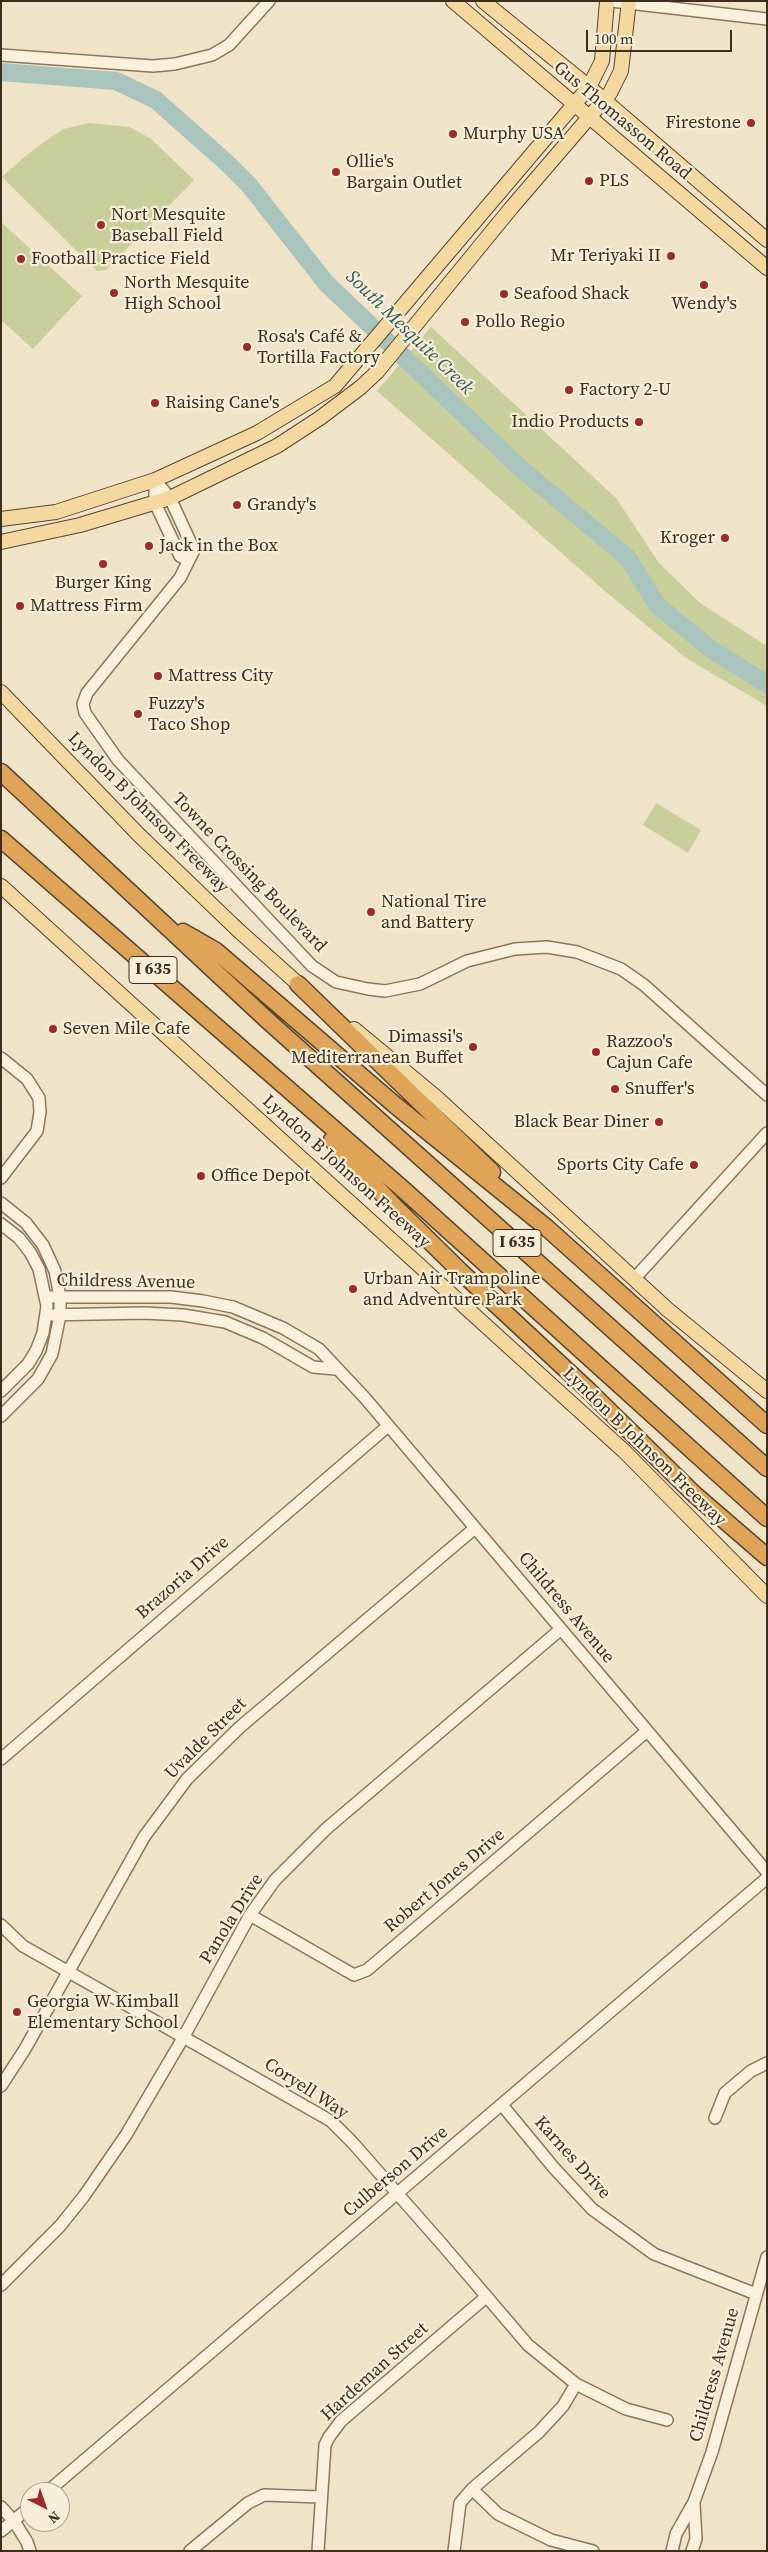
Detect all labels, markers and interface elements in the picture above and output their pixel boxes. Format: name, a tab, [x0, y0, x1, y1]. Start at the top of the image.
scale bar	[588, 20, 734, 52]
text: 100 m	[594, 28, 634, 49]
street label: Gus Thomasson Road	[549, 57, 695, 185]
place label: Firestone	[665, 112, 741, 134]
marker: Firestone	[745, 117, 757, 129]
place label: Murphy USA	[463, 123, 565, 145]
marker: Murphy USA	[447, 128, 459, 140]
place label: Ollie's Bargain Outlet	[346, 151, 462, 193]
marker: Ollie's Bargain Outlet	[330, 166, 342, 178]
place label: PLS	[599, 170, 629, 192]
marker: PLS	[583, 175, 595, 187]
place label: Nort Mesquite Baseball Field	[111, 204, 226, 246]
marker: Nort Mesquite Baseball Field	[95, 219, 107, 231]
place label: Mr Teriyaki II	[551, 245, 661, 267]
place label: Football Practice Field	[31, 248, 210, 270]
marker: Mr Teriyaki II	[665, 250, 677, 262]
marker: Football Practice Field	[15, 253, 27, 265]
water label: South Mesquite Creek	[340, 266, 478, 400]
place label: North Mesquite High School	[124, 272, 249, 314]
marker: Wendy's	[698, 279, 710, 291]
place label: Seafood Shack	[514, 283, 629, 305]
marker: North Mesquite High School	[108, 287, 120, 299]
marker: Seafood Shack	[498, 288, 510, 300]
place label: Wendy's	[671, 293, 737, 315]
place label: Pollo Regio	[475, 311, 565, 333]
marker: Pollo Regio	[459, 316, 471, 328]
place label: Rosa's Café & Tortilla Factory	[257, 326, 380, 368]
marker: Rosa's Café & Tortilla Factory	[241, 341, 253, 353]
place label: Factory 2-U	[579, 379, 671, 401]
marker: Factory 2-U	[563, 384, 575, 396]
place label: Raising Cane's	[165, 392, 280, 414]
marker: Raising Cane's	[149, 397, 161, 409]
place label: Indio Products	[511, 411, 629, 433]
marker: Indio Products	[633, 416, 645, 428]
place label: Grandy's	[247, 494, 316, 516]
marker: Grandy's	[231, 499, 243, 511]
place label: Kroger	[660, 527, 715, 549]
marker: Kroger	[719, 532, 731, 544]
place label: Jack in the Box	[159, 535, 278, 557]
marker: Jack in the Box	[143, 540, 155, 552]
marker: Burger King	[97, 558, 109, 570]
place label: Burger King	[55, 572, 151, 594]
place label: Mattress Firm	[30, 595, 143, 617]
marker: Mattress Firm	[14, 600, 26, 612]
place label: Mattress City	[168, 665, 273, 687]
marker: Mattress City	[152, 670, 164, 682]
place label: Fuzzy's Taco Shop	[148, 693, 230, 736]
marker: Fuzzy's Taco Shop	[132, 708, 144, 720]
street label: Lyndon B Johnson Freeway	[63, 728, 233, 898]
street label: Towne Crossing Boulevard	[167, 789, 331, 957]
place label: National Tire and Battery	[381, 891, 487, 934]
marker: National Tire and Battery	[365, 906, 377, 918]
road number: I 635	[129, 956, 177, 984]
place label: Seven Mile Cafe	[63, 1018, 190, 1040]
marker: Seven Mile Cafe	[47, 1023, 59, 1035]
place label: Dimassi's Mediterranean Buffet	[291, 1026, 463, 1068]
place label: Razzoo's Cajun Cafe	[606, 1031, 693, 1074]
marker: Dimassi's Mediterranean Buffet	[467, 1041, 479, 1053]
marker: Razzoo's Cajun Cafe	[590, 1046, 602, 1058]
place label: Snuffer's	[625, 1078, 694, 1100]
marker: Snuffer's	[609, 1083, 621, 1095]
street label: Lyndon B Johnson Freeway	[257, 1091, 435, 1253]
place label: Black Bear Diner	[514, 1111, 649, 1133]
marker: Black Bear Diner	[653, 1116, 665, 1128]
place label: Sports City Cafe	[557, 1154, 684, 1176]
marker: Sports City Cafe	[688, 1159, 700, 1171]
place label: Office Depot	[211, 1165, 310, 1187]
marker: Office Depot	[195, 1170, 207, 1182]
road number: I 635	[493, 1230, 541, 1256]
place label: Urban Air Trampoline and Adventure Park	[363, 1268, 540, 1310]
street label: Childress Avenue	[57, 1270, 195, 1294]
marker: Urban Air Trampoline and Adventure Park	[347, 1283, 359, 1295]
street label: Lyndon B Johnson Freeway	[558, 1363, 730, 1531]
street label: Brazoria Drive	[132, 1532, 234, 1624]
street label: Childress Avenue	[513, 1548, 619, 1668]
street label: Uvalde Street	[161, 1694, 251, 1784]
street label: Robert Jones Drive	[380, 1824, 510, 1938]
street label: Panola Drive	[196, 1870, 268, 1968]
place label: Georgia W Kimball Elementary School	[27, 1991, 179, 2034]
marker: Georgia W Kimball Elementary School	[11, 2006, 23, 2018]
street label: Coryell Way	[260, 2054, 352, 2124]
street label: Karnes Drive	[529, 2112, 615, 2204]
street label: Culberson Drive	[339, 2122, 453, 2222]
street label: Childress Avenue	[686, 2305, 744, 2445]
street label: Hardeman Street	[317, 2318, 433, 2426]
north arrow	[20, 2482, 70, 2532]
text: N	[44, 2507, 65, 2528]

